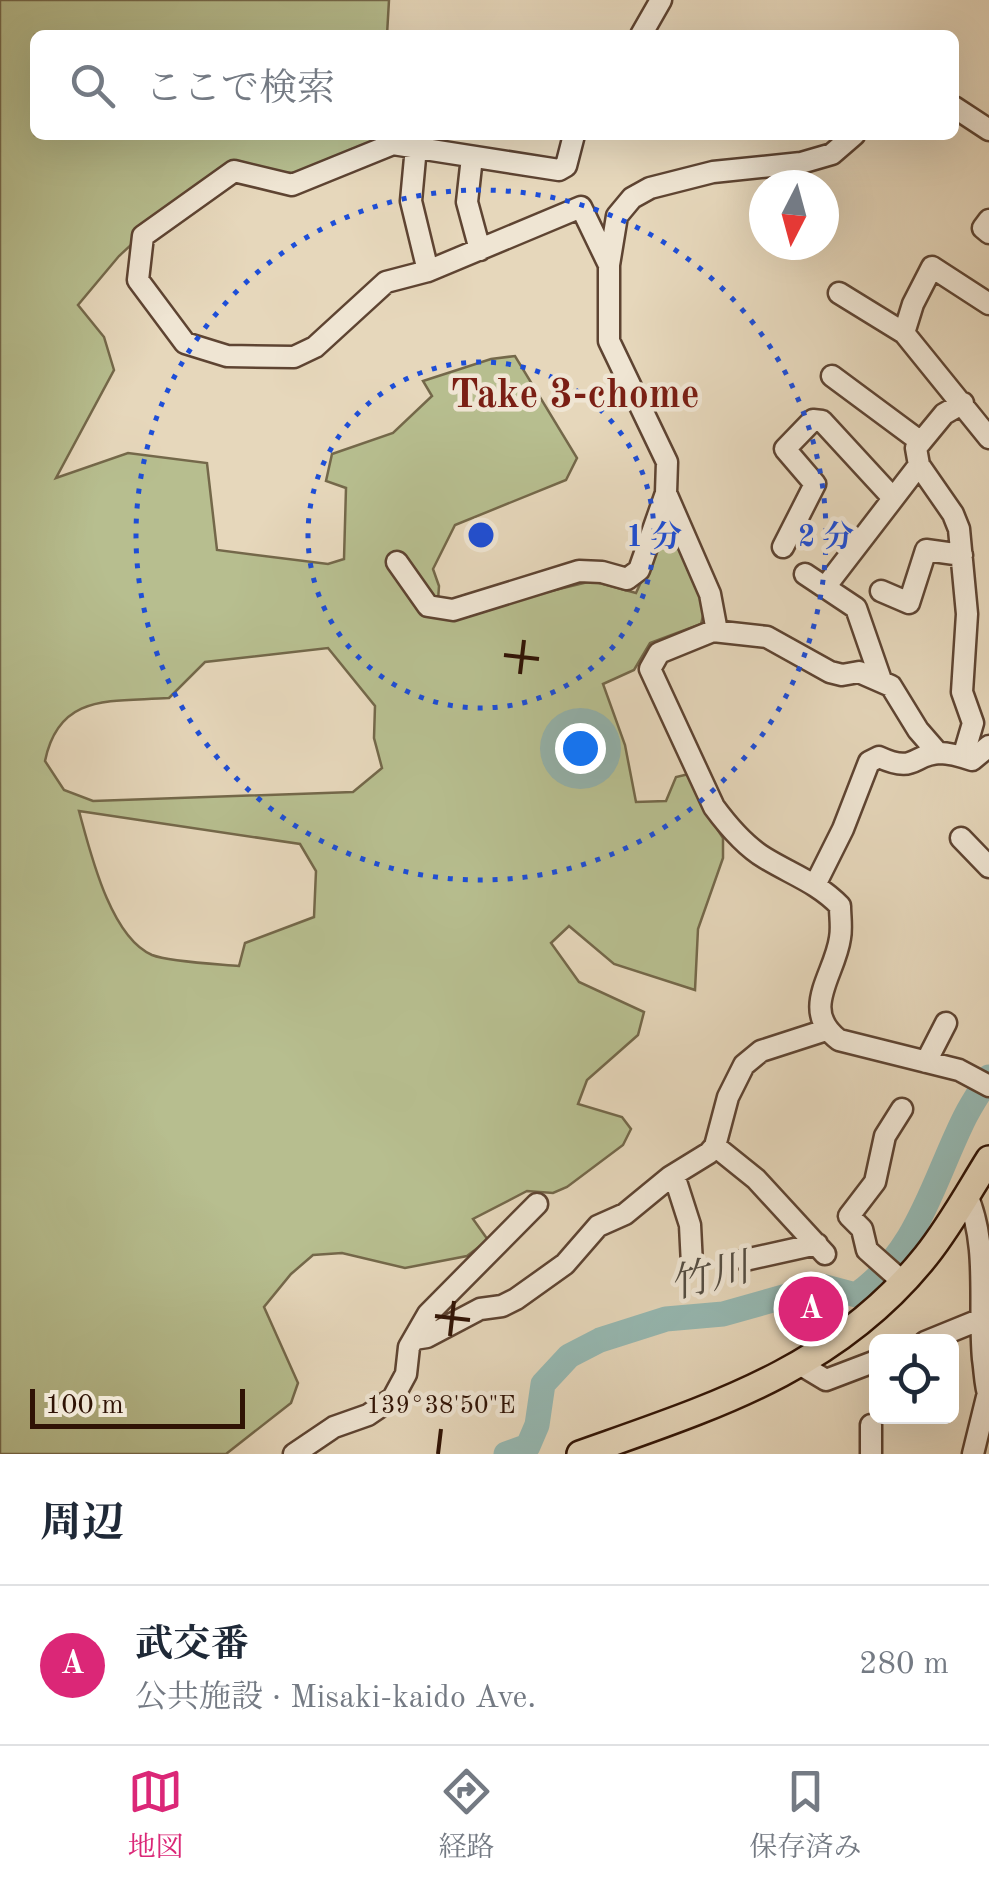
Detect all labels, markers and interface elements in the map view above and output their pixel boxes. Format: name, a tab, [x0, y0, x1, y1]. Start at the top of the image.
search box	[30, 30, 959, 140]
icon: search	[65, 58, 120, 113]
text: ここで検索	[145, 71, 335, 109]
north arrow	[749, 170, 839, 260]
district label: Take 3-chome	[450, 377, 700, 417]
centre of rings	[463, 517, 499, 553]
text: 1 分	[626, 520, 682, 553]
text: 2 分	[798, 520, 854, 553]
your location	[555, 723, 606, 774]
water label: 竹川	[665, 1245, 757, 1308]
pin: A	[778, 1272, 844, 1346]
map controls	[869, 1334, 959, 1424]
button: locate	[869, 1334, 959, 1424]
scale bar	[30, 1384, 245, 1428]
text: 100 m	[45, 1392, 124, 1420]
text: 139°38'50"E	[366, 1394, 516, 1419]
text: 周辺	[40, 1504, 124, 1546]
text: 武交番	[135, 1627, 249, 1665]
text: A	[60, 1649, 85, 1681]
text: 280 m	[859, 1649, 949, 1681]
text: 公共施設 · Misaki-kaido Ave.	[135, 1683, 536, 1715]
tab: 地図	[127, 1764, 184, 1867]
tab: 経路	[438, 1764, 495, 1867]
tab: 保存済み	[749, 1764, 862, 1867]

